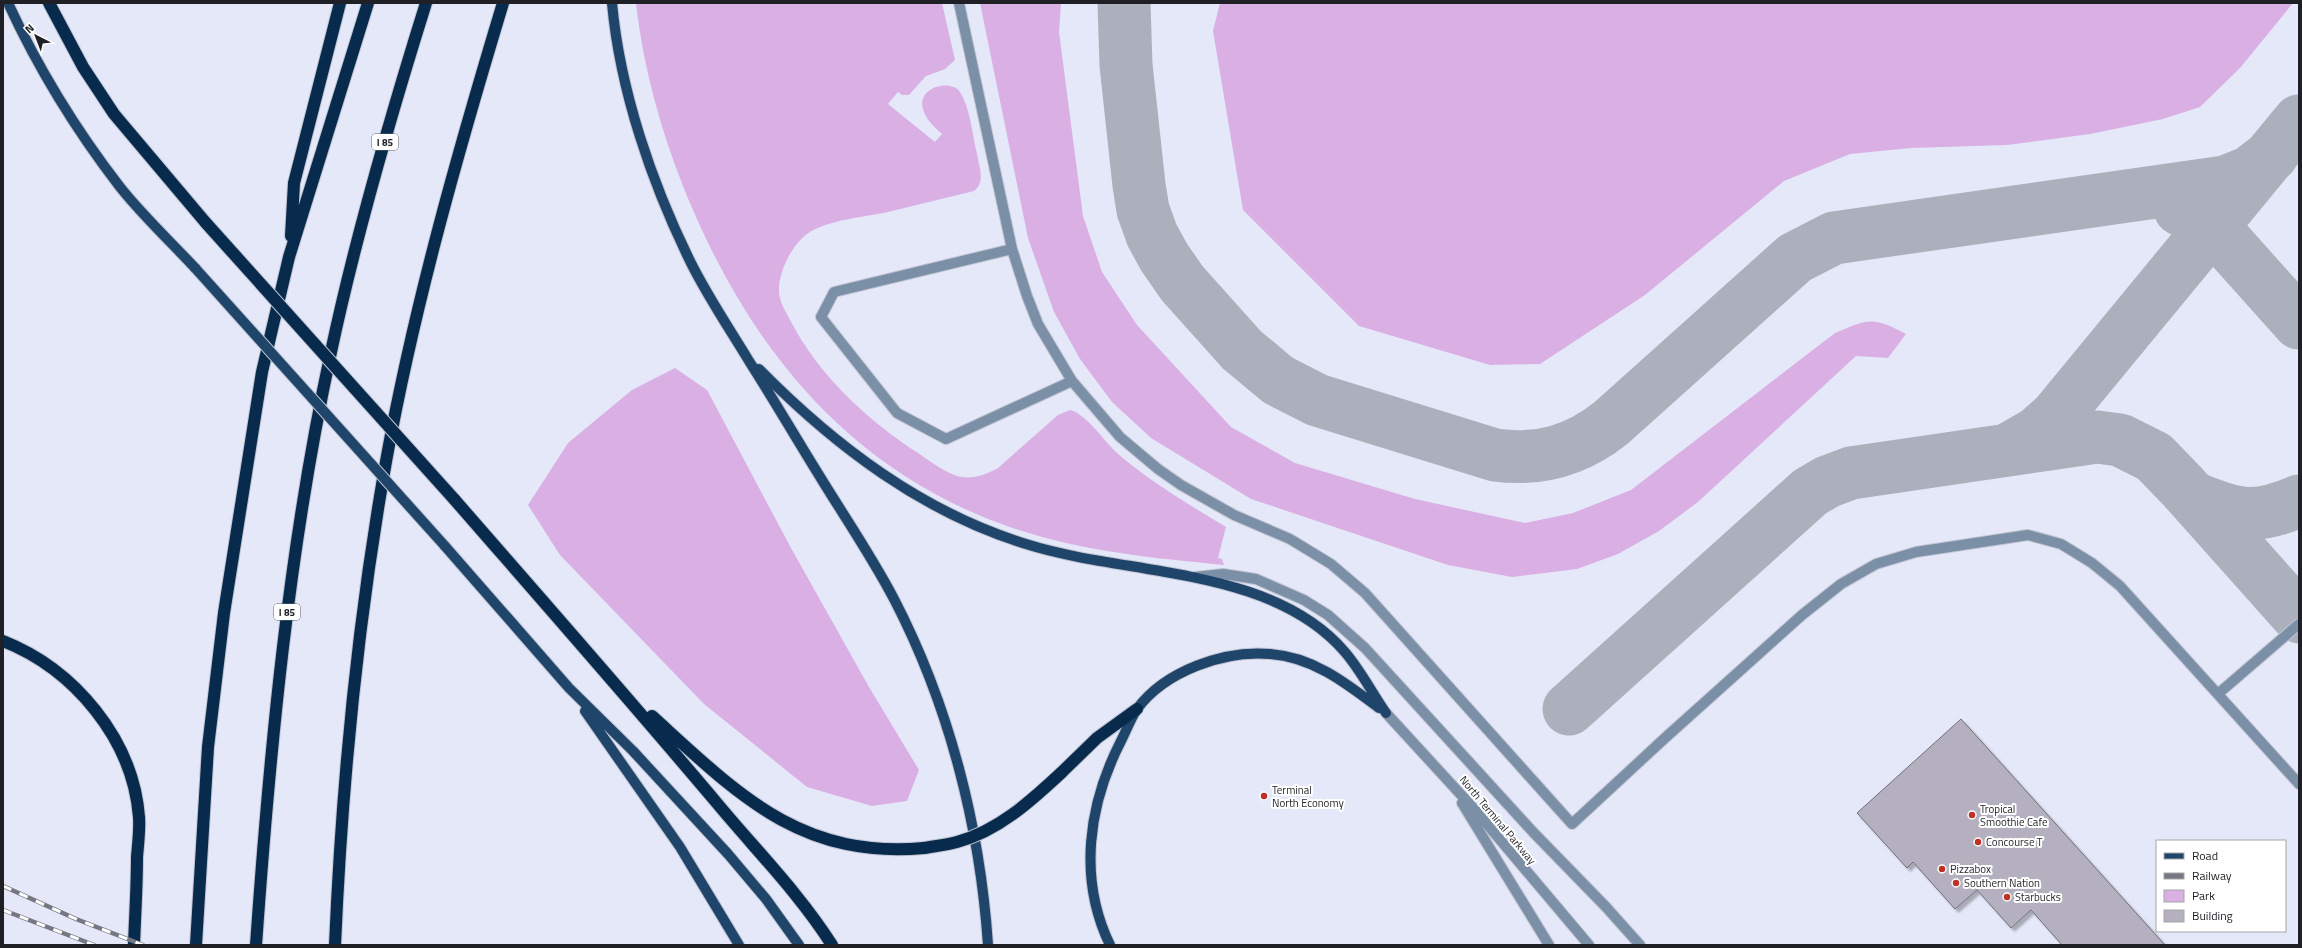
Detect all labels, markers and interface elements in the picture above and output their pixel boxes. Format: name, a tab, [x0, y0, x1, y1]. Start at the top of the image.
north arrow	[16, 16, 56, 56]
text: N	[21, 20, 37, 37]
road number: I 85	[372, 134, 398, 150]
road number: I 85	[274, 604, 300, 620]
street label: North Terminal Parkway	[1456, 772, 1540, 868]
place label: Terminal North Economy	[1272, 782, 1345, 811]
marker: Terminal North Economy	[1259, 791, 1269, 801]
place label: Tropical Smoothie Cafe	[1980, 801, 2048, 830]
marker: Tropical Smoothie Cafe	[1967, 810, 1977, 820]
place label: Concourse T	[1986, 834, 2043, 850]
marker: Concourse T	[1973, 837, 1983, 847]
legend	[2156, 840, 2286, 932]
text: Road	[2192, 846, 2218, 865]
place label: Pizzabox	[1950, 861, 1991, 877]
marker: Pizzabox	[1937, 864, 1947, 874]
text: Railway	[2192, 866, 2232, 885]
place label: Southern Nation	[1964, 875, 2040, 891]
marker: Southern Nation	[1951, 878, 1961, 888]
text: Park	[2192, 886, 2215, 905]
place label: Starbucks	[2015, 889, 2061, 905]
marker: Starbucks	[2002, 892, 2012, 902]
text: Building	[2192, 906, 2233, 925]

